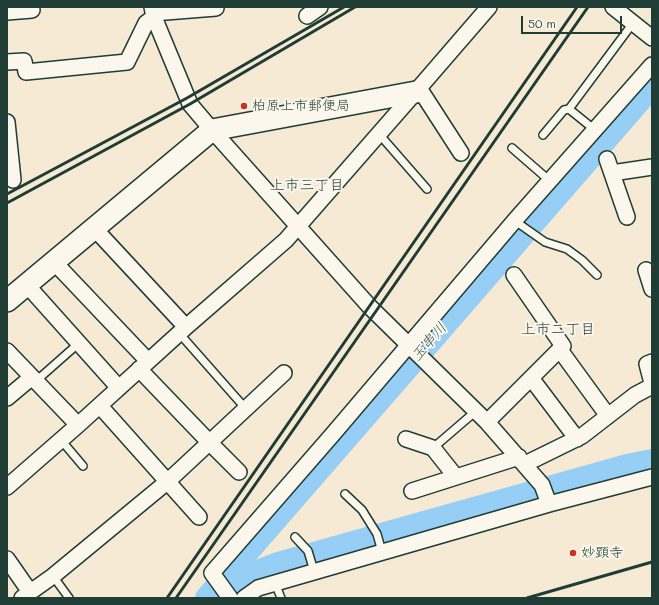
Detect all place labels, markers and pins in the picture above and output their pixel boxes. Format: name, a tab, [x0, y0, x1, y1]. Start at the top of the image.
place label: 柏原上市郵便局	[252, 98, 350, 114]
marker: 柏原上市郵便局	[239, 101, 249, 111]
place label: 妙顕寺	[581, 545, 623, 561]
marker: 妙顕寺	[568, 548, 578, 558]

